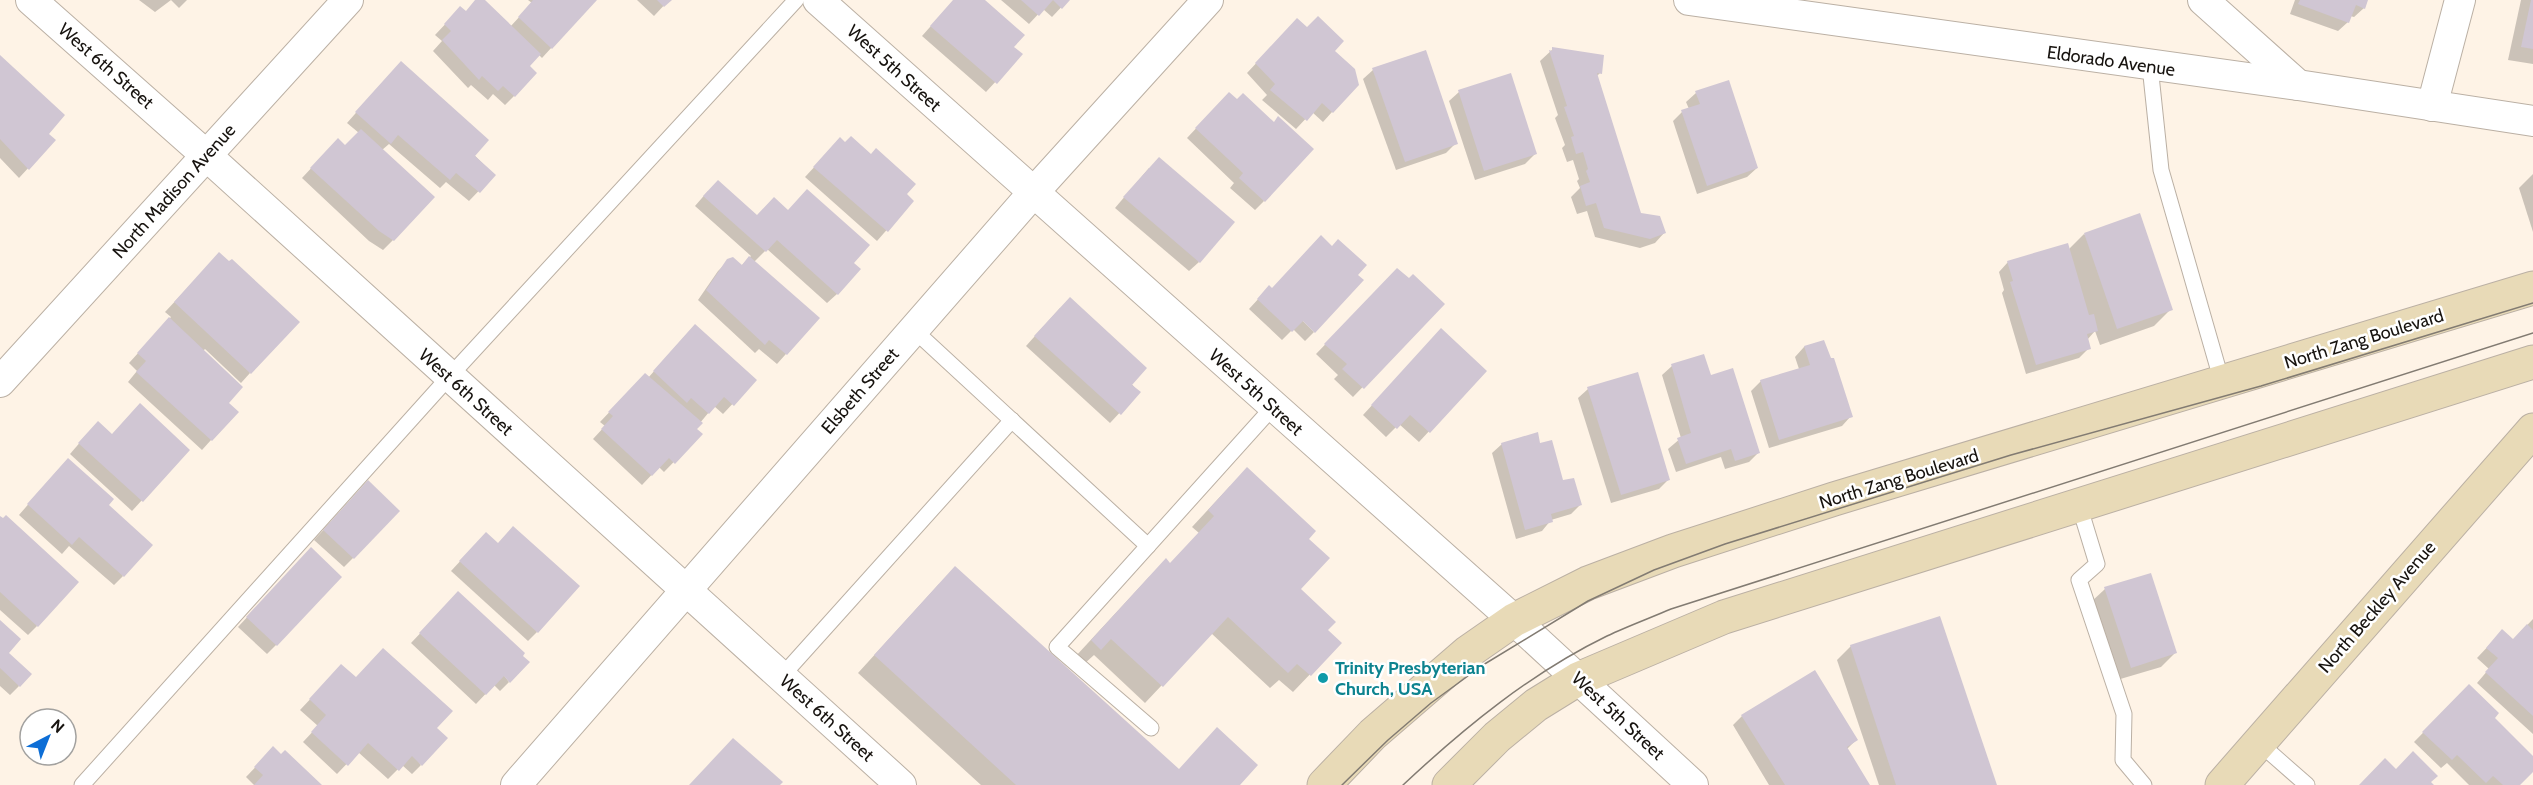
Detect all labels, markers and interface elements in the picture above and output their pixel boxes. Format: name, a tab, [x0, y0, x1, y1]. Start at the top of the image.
street label: West 6th Street	[54, 19, 158, 113]
street label: West 5th Street	[842, 20, 946, 116]
street label: Eldorado Avenue	[2045, 41, 2177, 81]
street label: North Madison Avenue	[108, 119, 240, 263]
street label: North Zang Boulevard	[2282, 304, 2446, 374]
street label: Elsbeth Street	[817, 343, 903, 439]
street label: West 6th Street	[414, 344, 518, 440]
street label: West 5th Street	[1204, 344, 1308, 440]
street label: North Zang Boulevard	[1817, 444, 1981, 514]
street label: North Beckley Avenue	[2314, 537, 2440, 677]
place label: Trinity Presbyterian Church, USA	[1335, 657, 1486, 700]
street label: West 5th Street	[1567, 667, 1669, 765]
street label: West 6th Street	[775, 670, 879, 766]
marker: Trinity Presbyterian Church, USA	[1316, 671, 1330, 685]
north arrow	[18, 707, 78, 767]
text: N	[47, 715, 68, 737]

